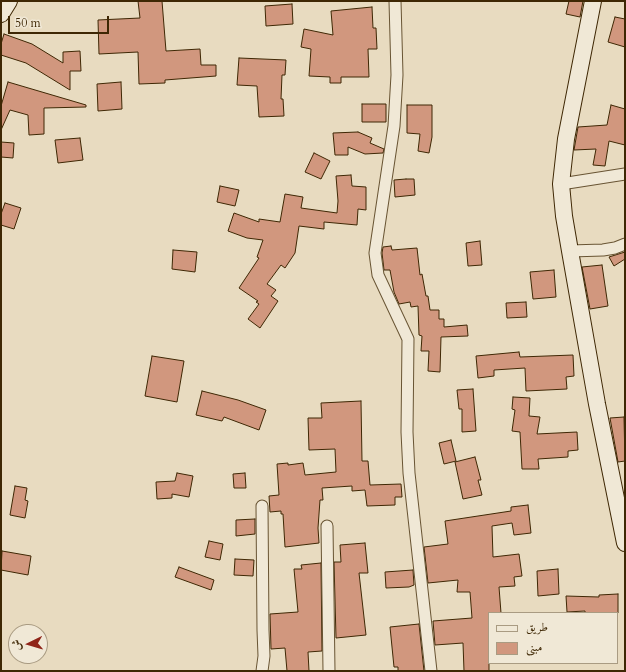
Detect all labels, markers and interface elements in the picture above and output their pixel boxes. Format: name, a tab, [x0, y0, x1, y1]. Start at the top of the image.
scale bar	[10, 8, 111, 34]
text: 50 m	[15, 15, 41, 31]
legend	[488, 612, 618, 664]
text: طريق	[526, 619, 548, 635]
north arrow	[8, 624, 48, 664]
text: ش	[9, 639, 24, 651]
text: مبنى	[526, 639, 542, 655]

